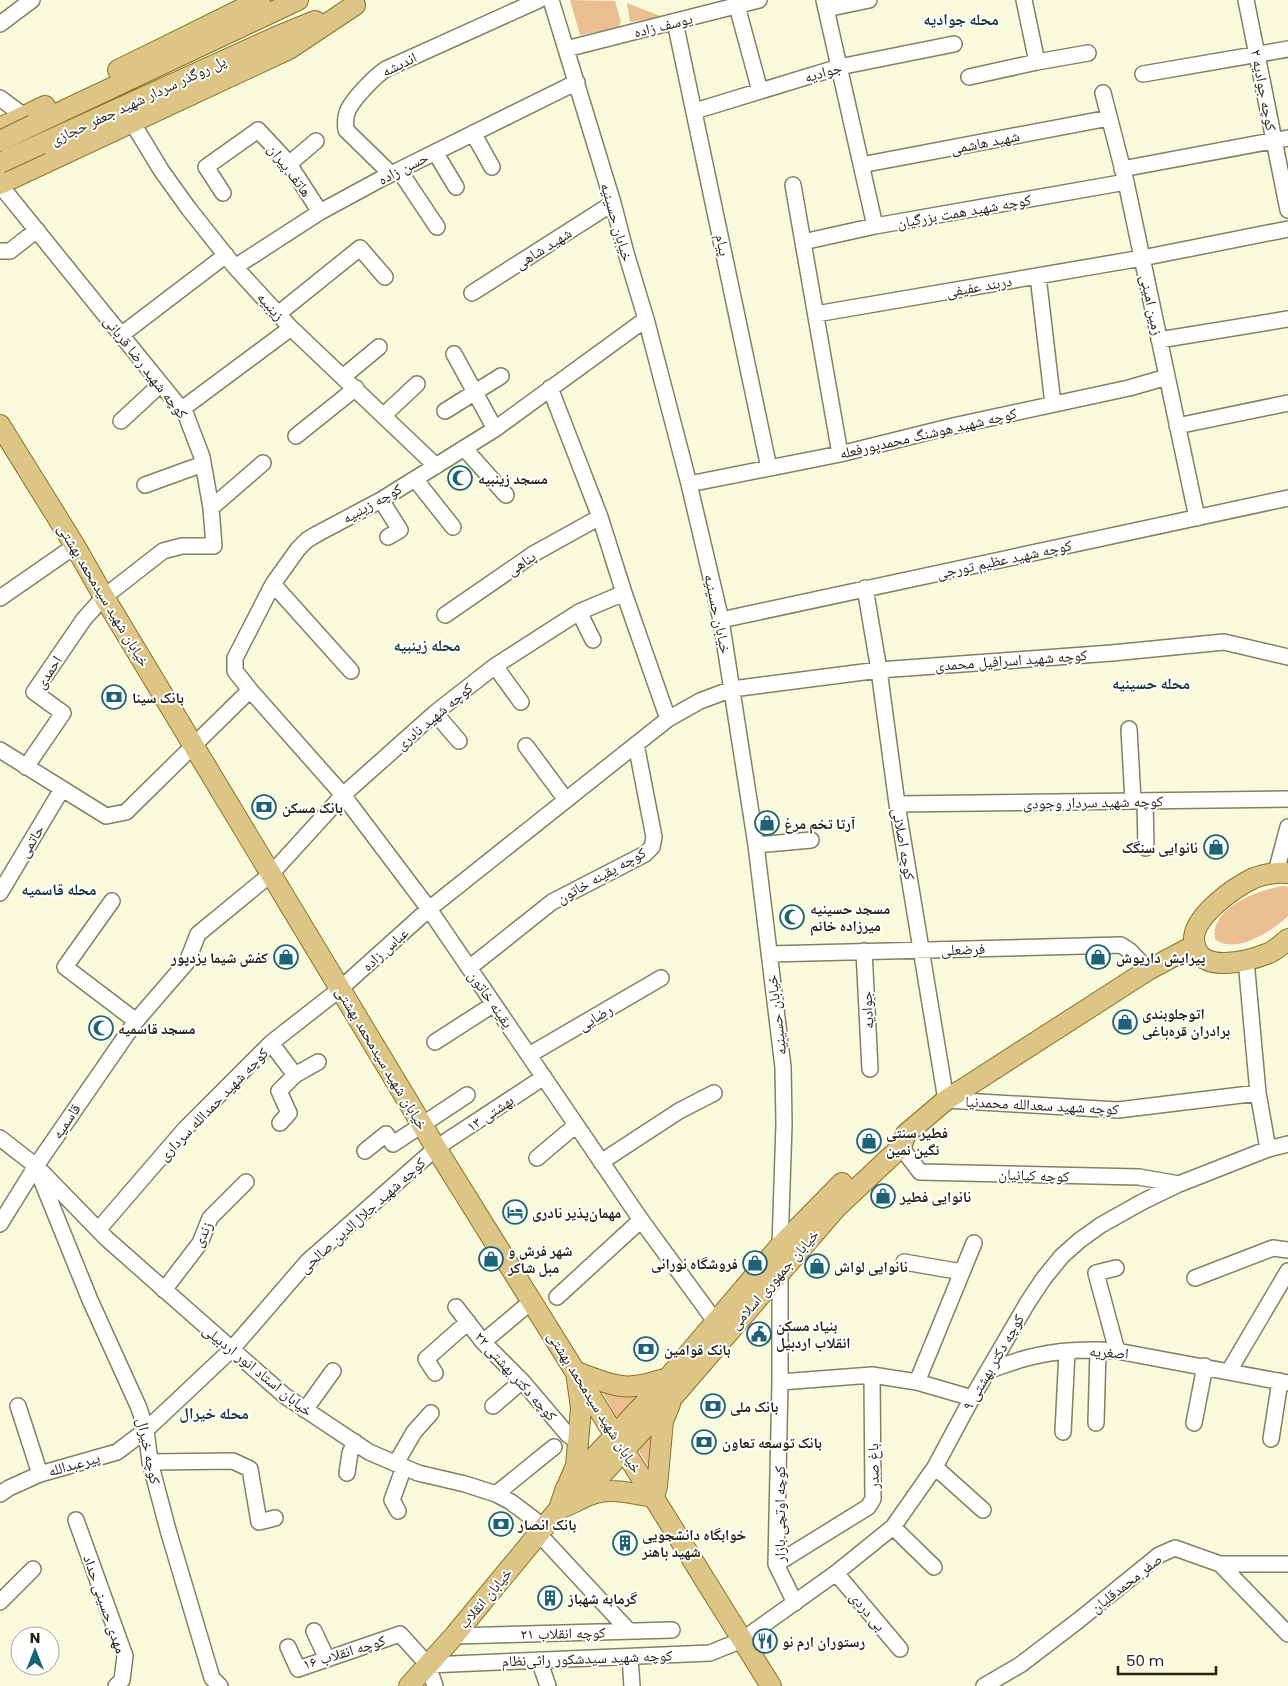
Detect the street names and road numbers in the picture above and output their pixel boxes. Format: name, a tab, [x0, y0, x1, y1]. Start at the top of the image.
street label: یوسف زاده	[631, 7, 695, 42]
street label: اندیشه	[378, 47, 420, 81]
street label: کوچه جوادیه ۲	[1246, 47, 1282, 133]
street label: پل روگذر سردار شهید جعفر حجازی	[47, 50, 229, 150]
street label: جوادیه	[802, 57, 845, 87]
street label: شهید هاشمی	[949, 125, 1021, 159]
street label: هاتف پیران	[263, 139, 317, 201]
street label: حسن زاده	[374, 146, 432, 190]
street label: خیابان حسینیه	[596, 180, 638, 264]
street label: کوچه شهید همت بزرگیان	[895, 189, 1033, 233]
street label: شهید شاهی	[510, 222, 576, 274]
street label: پیام	[710, 232, 736, 258]
street label: دربند عفیفی	[944, 270, 1014, 302]
street label: زمین امینی	[1135, 273, 1169, 337]
street label: زینبیه	[253, 287, 290, 325]
street label: کوچه شهید رضا قربانی	[99, 311, 193, 423]
street label: کوچه شهید هوشنگ محمدپورفعله	[837, 402, 1019, 464]
street label: کوچه زینبیه	[338, 478, 406, 528]
street label: خیابان شهید سیدمحمد بهشتی	[53, 519, 155, 671]
street label: کوچه شهید عظیم تورجی	[934, 534, 1074, 584]
street label: پناهی	[502, 546, 540, 580]
street label: خیابان حسینیه	[699, 572, 737, 656]
street label: کوچه شهید اسرافیل محمدی	[934, 644, 1088, 676]
street label: احمدی	[29, 651, 67, 693]
street label: کوچه شهید نادری	[391, 677, 477, 755]
street label: کوچه شهید سردار وجودی	[1023, 790, 1163, 814]
street label: کوچه اصلانی	[887, 806, 921, 882]
street label: حاتمی	[13, 820, 49, 861]
street label: کوچه یقینه خاتون	[552, 842, 650, 908]
street label: عباس زاده	[357, 922, 413, 976]
street label: فرضعلی	[940, 938, 986, 960]
street label: یقینه خاتون	[464, 966, 519, 1032]
street label: خیابان حسینیه	[761, 973, 791, 1056]
street label: خیابان شهید سیدمحمد بهشتی	[331, 982, 433, 1134]
street label: جوادیه	[855, 990, 878, 1030]
street label: رضایی	[574, 998, 616, 1035]
street label: کوچه شهید حمدالله سرداری	[153, 1043, 273, 1165]
street label: بهشتی ۱۳	[462, 1089, 518, 1137]
street label: کوچه شهید سعدالله محمدنیا	[965, 1090, 1119, 1120]
street label: قاسمیه	[47, 1099, 85, 1143]
street label: کوچه شهید جلال‌الدین صالحی	[294, 1152, 430, 1278]
street label: کوچه کیانیان	[998, 1163, 1070, 1187]
street label: زندی	[187, 1217, 217, 1250]
street label: خیابان جمهوری اسلامی	[725, 1224, 824, 1334]
street label: کوچه دکتر بهشتی ۹	[957, 1310, 1029, 1414]
street label: خیابان استاد انور اردبیلی	[199, 1319, 318, 1421]
street label: کوچه دکتر بهشتی ۲۲	[470, 1326, 562, 1426]
street label: خیابان شهید سیدمحمد بهشتی	[543, 1327, 647, 1477]
street label: اصغریه	[1089, 1340, 1129, 1364]
street label: کوچه خیرال	[132, 1416, 166, 1486]
street label: باغ صدر	[862, 1443, 884, 1490]
street label: پیرعبدالله	[46, 1447, 102, 1481]
street label: کوچه اوتچی بازار	[769, 1466, 790, 1563]
street label: صفر محمدقلیان	[1086, 1548, 1166, 1618]
street label: مهدی حسینی حداد	[78, 1552, 132, 1656]
street label: خیابان انقلاب	[453, 1563, 517, 1633]
street label: بی دردی	[845, 1587, 891, 1635]
street label: کوچه انقلاب ۲۱	[520, 1622, 606, 1644]
street label: کوچه انقلاب ۱۶	[300, 1629, 388, 1675]
street label: کوچه شهید سیدشکور راثی‌نظام	[501, 1645, 673, 1671]

